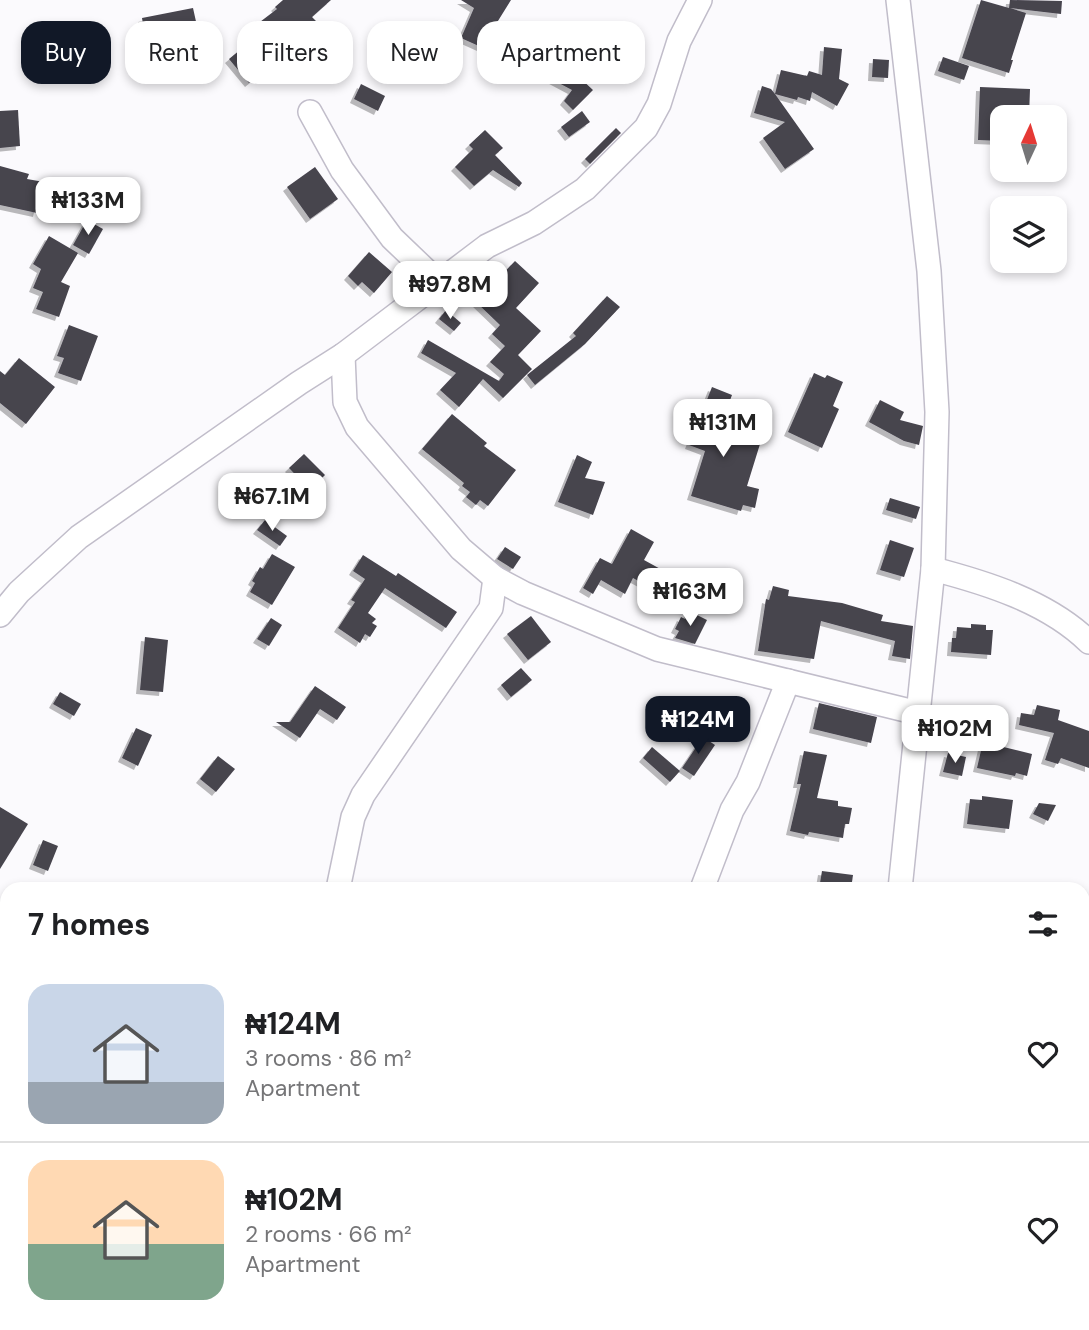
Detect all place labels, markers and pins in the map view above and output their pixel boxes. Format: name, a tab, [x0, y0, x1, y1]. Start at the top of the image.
pin: ₦133M	[39, 177, 137, 237]
pin: ₦97.8M	[393, 262, 507, 321]
pin: ₦131M	[674, 400, 772, 459]
pin: ₦67.1M	[215, 474, 329, 533]
pin: ₦163M	[641, 568, 739, 628]
pin: ₦124M	[649, 696, 747, 756]
pin: ₦102M	[906, 706, 1004, 765]

